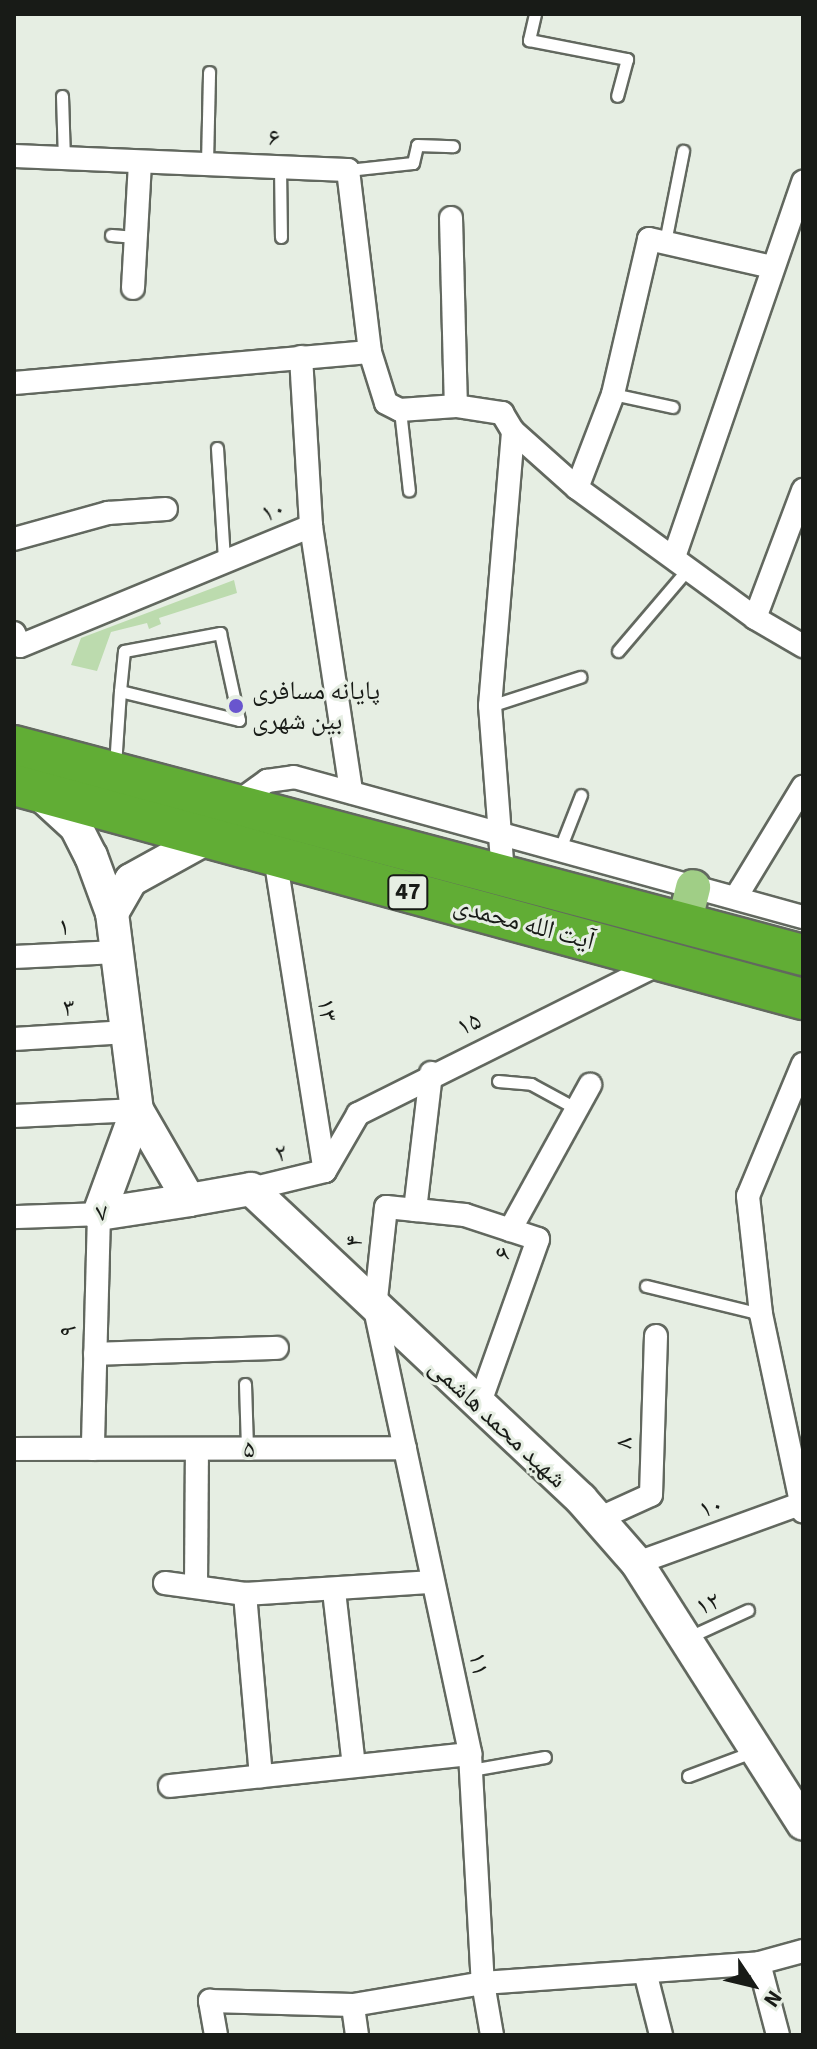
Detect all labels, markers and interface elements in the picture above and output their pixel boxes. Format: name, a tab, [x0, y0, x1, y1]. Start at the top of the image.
street label: ۶	[267, 122, 281, 154]
street label: ۱۰	[257, 492, 289, 530]
place label: پایانه مسافری بین شهری	[252, 675, 380, 736]
marker: پایانه مسافری بین شهری	[227, 697, 245, 715]
road number: 47	[386, 872, 430, 912]
street label: آیت الله محمدی	[450, 889, 598, 957]
street label: ۱	[58, 911, 70, 943]
street label: ۳	[62, 992, 76, 1024]
street label: ۱۳	[310, 996, 344, 1024]
street label: ۱۵	[452, 1005, 486, 1043]
street label: ۲	[272, 1136, 290, 1170]
street label: ۷	[95, 1197, 109, 1229]
street label: ۴	[338, 1234, 370, 1248]
street label: ۶	[486, 1242, 520, 1264]
street label: ۹	[52, 1325, 84, 1337]
street label: شهید محمد هاشمی	[423, 1351, 573, 1495]
street label: ۵	[243, 1433, 255, 1465]
street label: ۸	[608, 1437, 640, 1449]
street label: ۱۰	[695, 1488, 727, 1526]
street label: ۱۲	[691, 1585, 725, 1623]
street label: ۱۱	[461, 1649, 497, 1679]
north arrow	[713, 1945, 793, 2025]
text: N	[755, 1984, 790, 2014]

